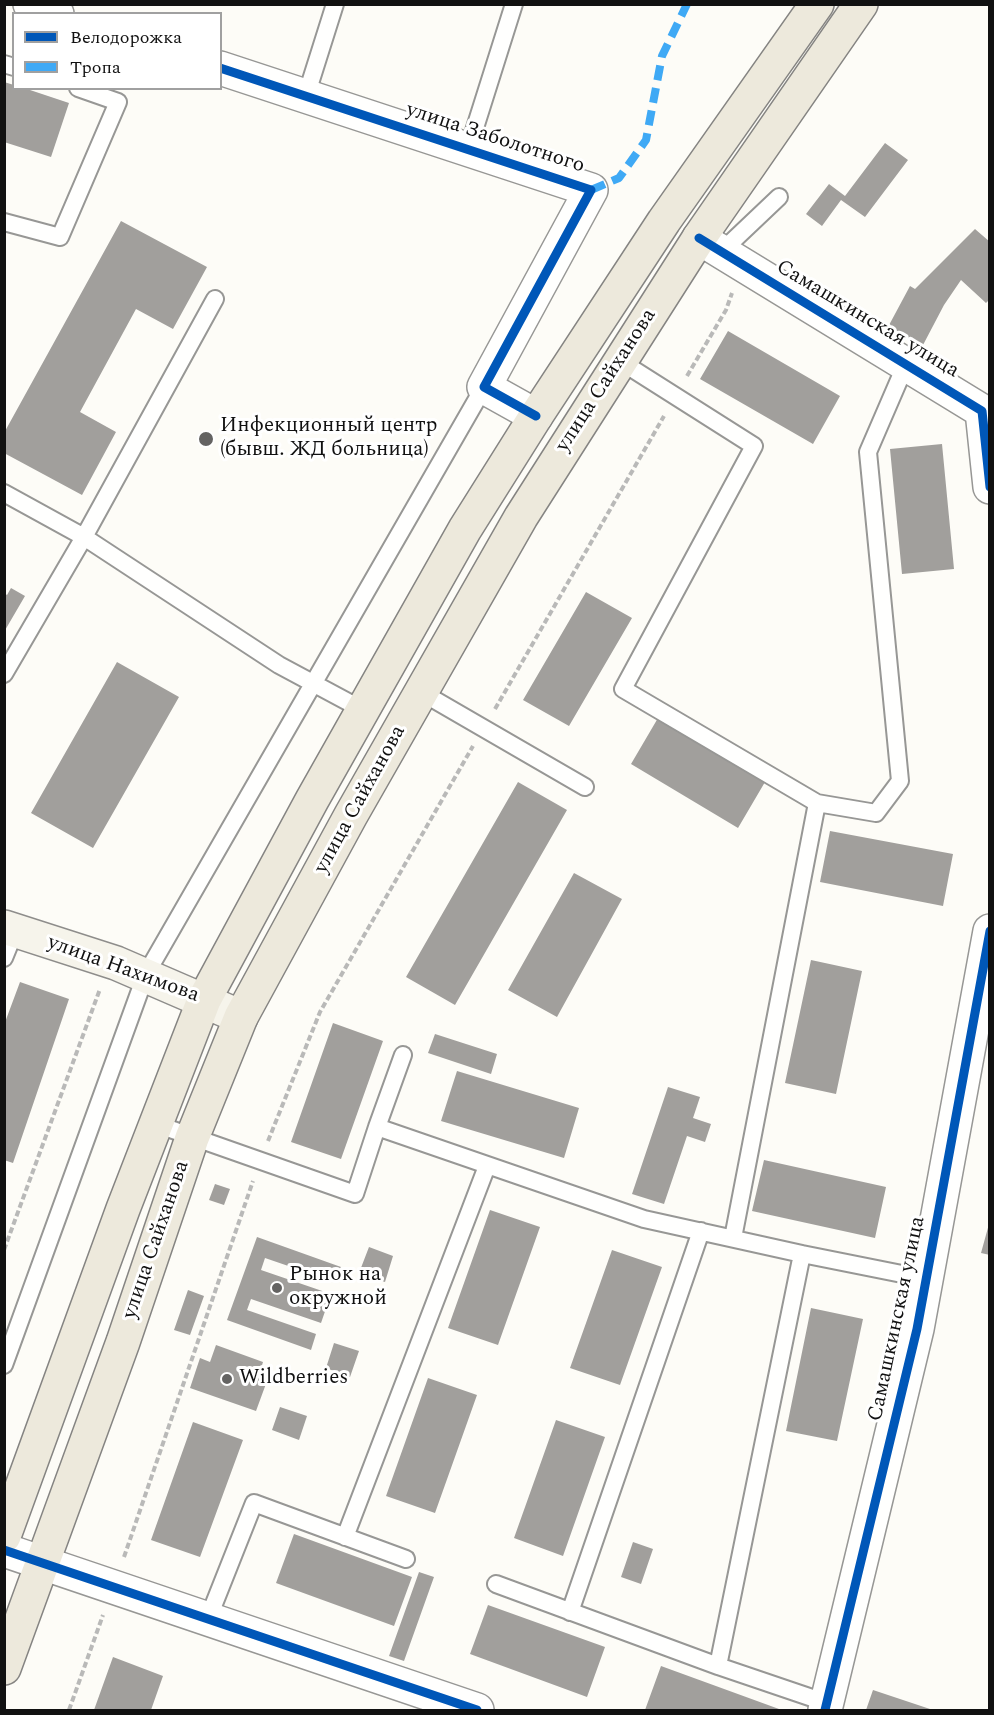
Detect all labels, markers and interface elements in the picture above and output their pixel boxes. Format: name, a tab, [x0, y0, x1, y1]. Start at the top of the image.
legend	[12, 12, 222, 90]
text: Велодорожка	[70, 24, 182, 51]
text: Тропа	[70, 54, 121, 81]
street label: улица Заболотного	[403, 98, 587, 180]
street label: Самашкинская улица	[771, 255, 963, 385]
street label: улица Сайханова	[551, 305, 663, 457]
place label: Инфекционный центр (бывш. ЖД больница)	[220, 414, 437, 464]
marker: Инфекционный центр (бывш. ЖД больница)	[197, 430, 215, 448]
street label: улица Сайханова	[310, 721, 412, 879]
street label: улица Нахимова	[44, 931, 202, 1009]
street label: улица Сайханова	[118, 1157, 196, 1323]
street label: Самашкинская улица	[864, 1214, 932, 1424]
place label: Рынок на окружной	[289, 1263, 387, 1313]
marker: Рынок на окружной	[270, 1281, 284, 1295]
place label: Wildberries	[239, 1366, 348, 1392]
marker: Wildberries	[220, 1372, 234, 1386]

